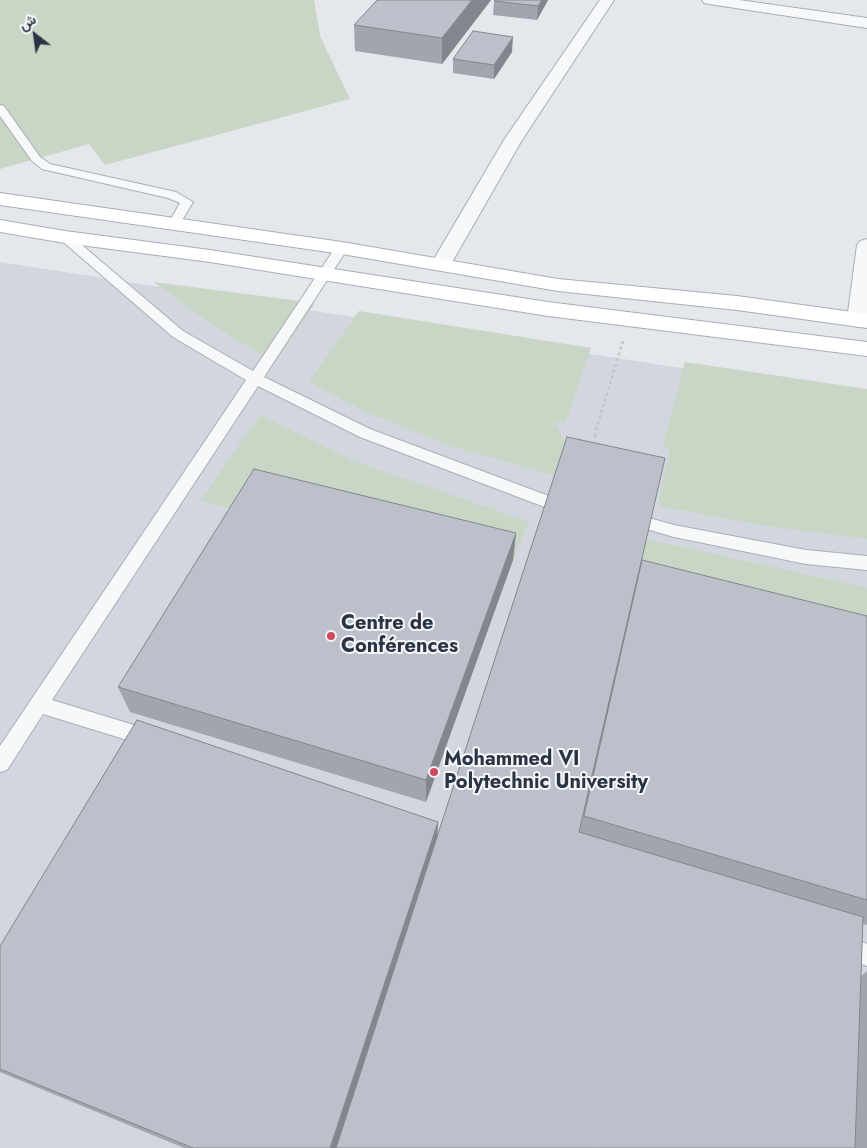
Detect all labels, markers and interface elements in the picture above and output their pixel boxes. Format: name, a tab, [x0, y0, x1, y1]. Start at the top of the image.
text: ش	[15, 9, 40, 35]
north arrow	[10, 10, 60, 60]
place label: Centre de Conférences	[341, 612, 458, 659]
marker: Centre de Conférences	[325, 630, 337, 642]
place label: Mohammed VI Polytechnic University	[444, 748, 648, 795]
marker: Mohammed VI Polytechnic University	[428, 766, 440, 778]

